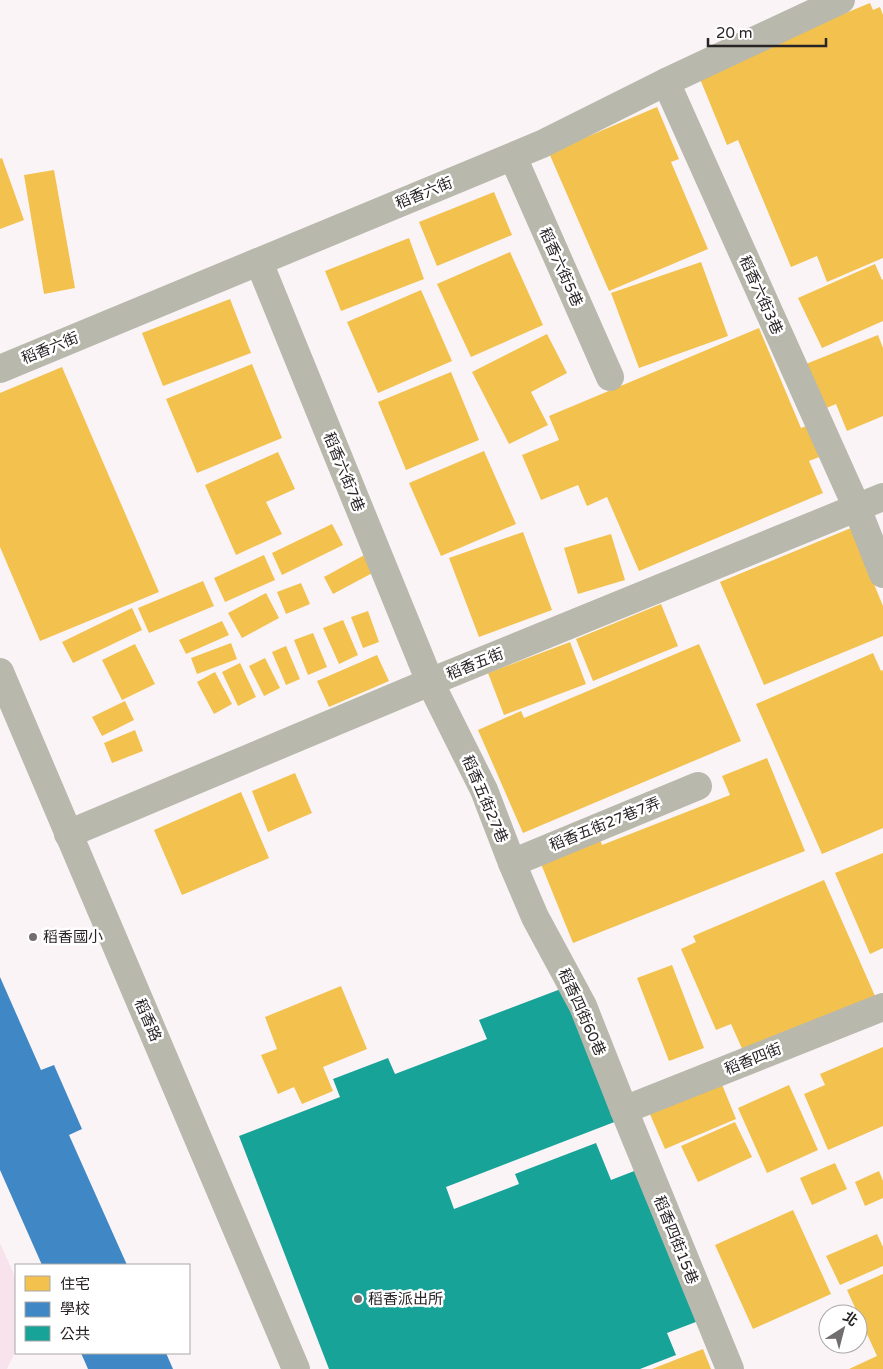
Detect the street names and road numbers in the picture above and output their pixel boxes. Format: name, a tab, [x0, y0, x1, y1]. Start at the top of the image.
street label: 稻香六街	[393, 173, 455, 213]
street label: 稻香六街5巷	[536, 225, 586, 309]
street label: 稻香六街3巷	[736, 253, 786, 337]
street label: 稻香六街	[19, 328, 81, 368]
street label: 稻香六街7巷	[320, 429, 368, 515]
street label: 稻香五街	[444, 644, 506, 684]
street label: 稻香五街27巷	[458, 752, 512, 846]
street label: 稻香五街27巷7弄	[547, 794, 663, 854]
street label: 稻香四街60巷	[555, 965, 609, 1059]
street label: 稻香路	[131, 996, 165, 1044]
street label: 稻香四街	[722, 1039, 784, 1079]
street label: 稻香四街15巷	[650, 1193, 702, 1287]

